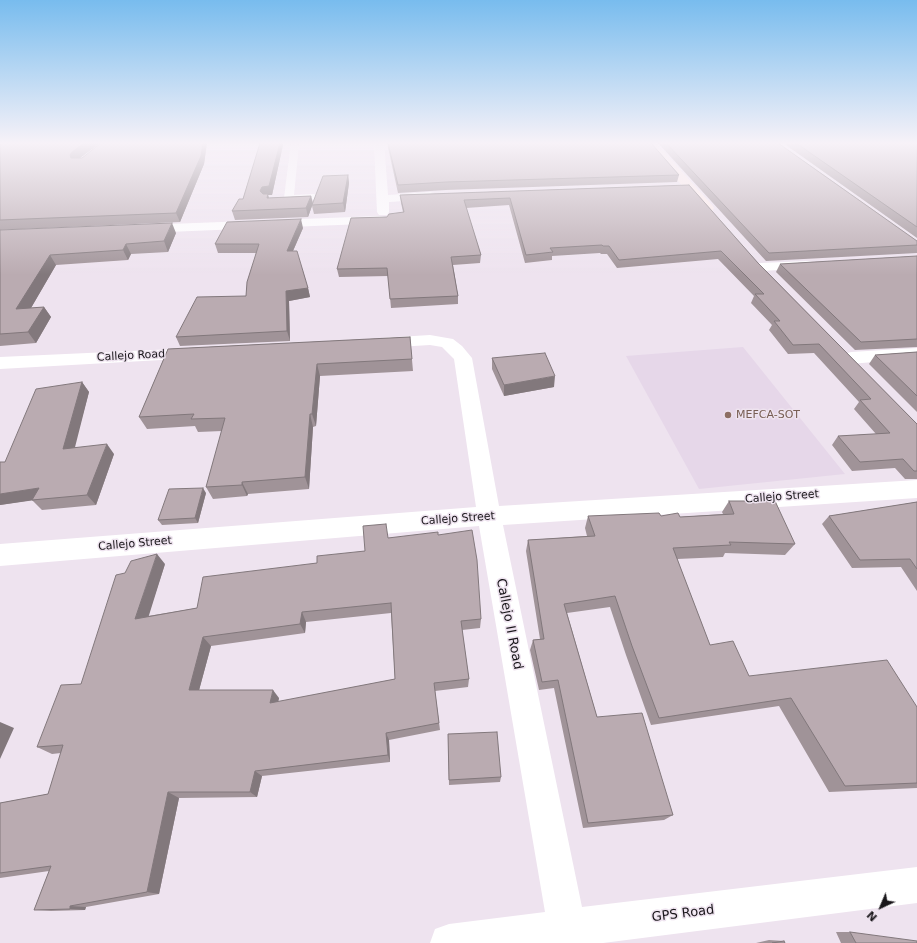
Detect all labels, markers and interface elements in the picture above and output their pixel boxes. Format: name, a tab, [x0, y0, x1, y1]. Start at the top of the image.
street label: Callejo Road	[97, 348, 165, 364]
place label: MEFCA-SOT	[736, 408, 800, 422]
marker: MEFCA-SOT	[723, 410, 733, 420]
street label: Callejo Street	[745, 488, 819, 506]
street label: Callejo Street	[421, 510, 495, 528]
street label: Callejo Street	[98, 534, 172, 554]
street label: Callejo II Road	[493, 577, 525, 671]
north arrow	[861, 887, 901, 927]
street label: GPS Road	[651, 902, 715, 926]
text: N	[864, 908, 880, 924]

